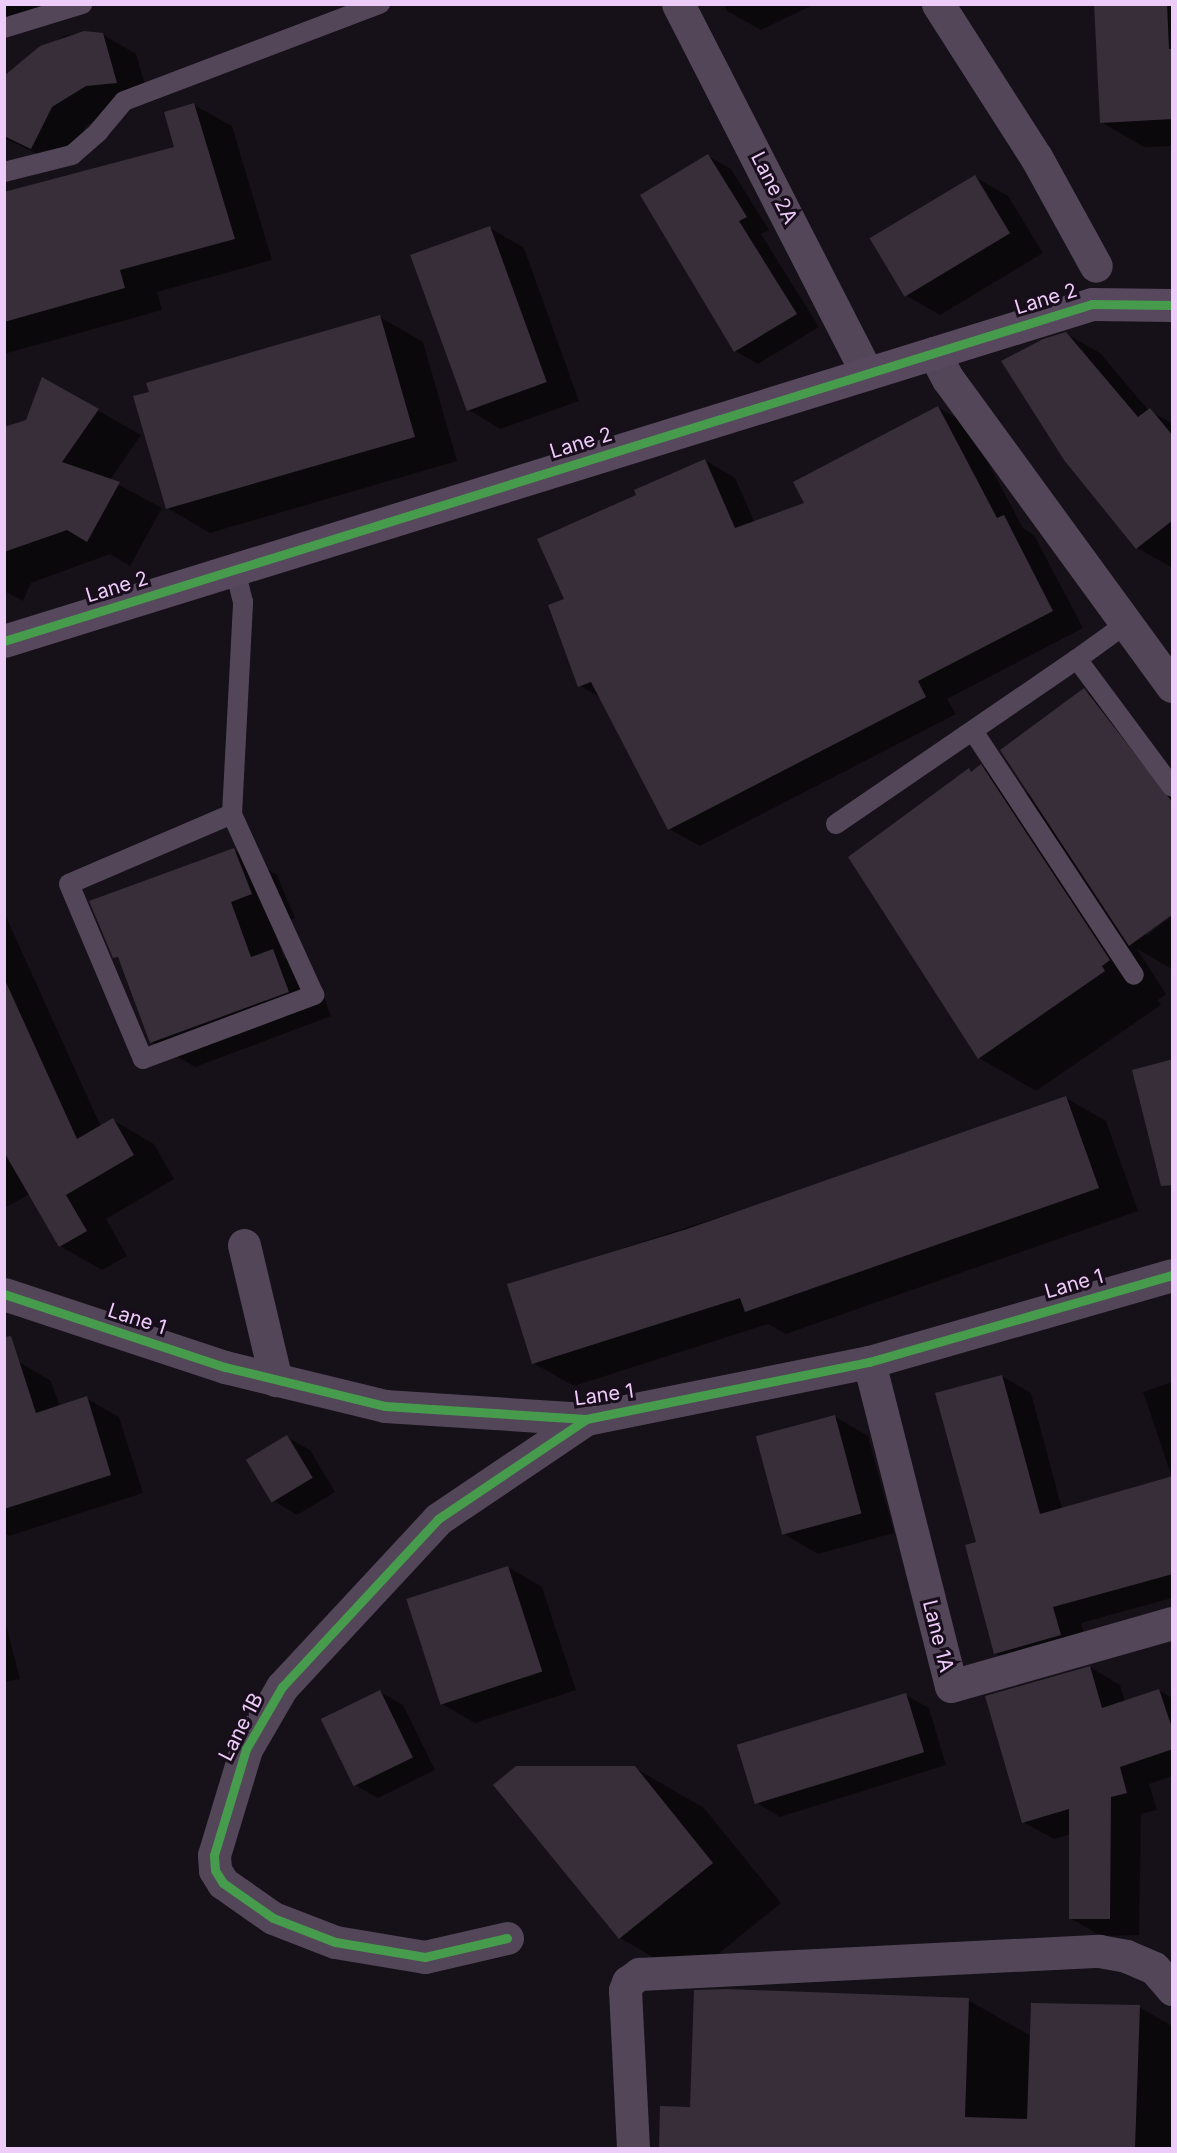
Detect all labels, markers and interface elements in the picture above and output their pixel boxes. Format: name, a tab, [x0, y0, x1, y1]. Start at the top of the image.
street label: Lane 2A	[746, 148, 802, 228]
street label: Lane 2	[1012, 278, 1080, 320]
street label: Lane 2	[547, 422, 615, 464]
street label: Lane 2	[83, 566, 151, 608]
street label: Lane 1	[1042, 1264, 1106, 1304]
street label: Lane 1	[105, 1298, 169, 1340]
street label: Lane 1	[573, 1379, 635, 1411]
street label: Lane 1A	[917, 1597, 959, 1675]
street label: Lane 1B	[214, 1689, 268, 1765]

